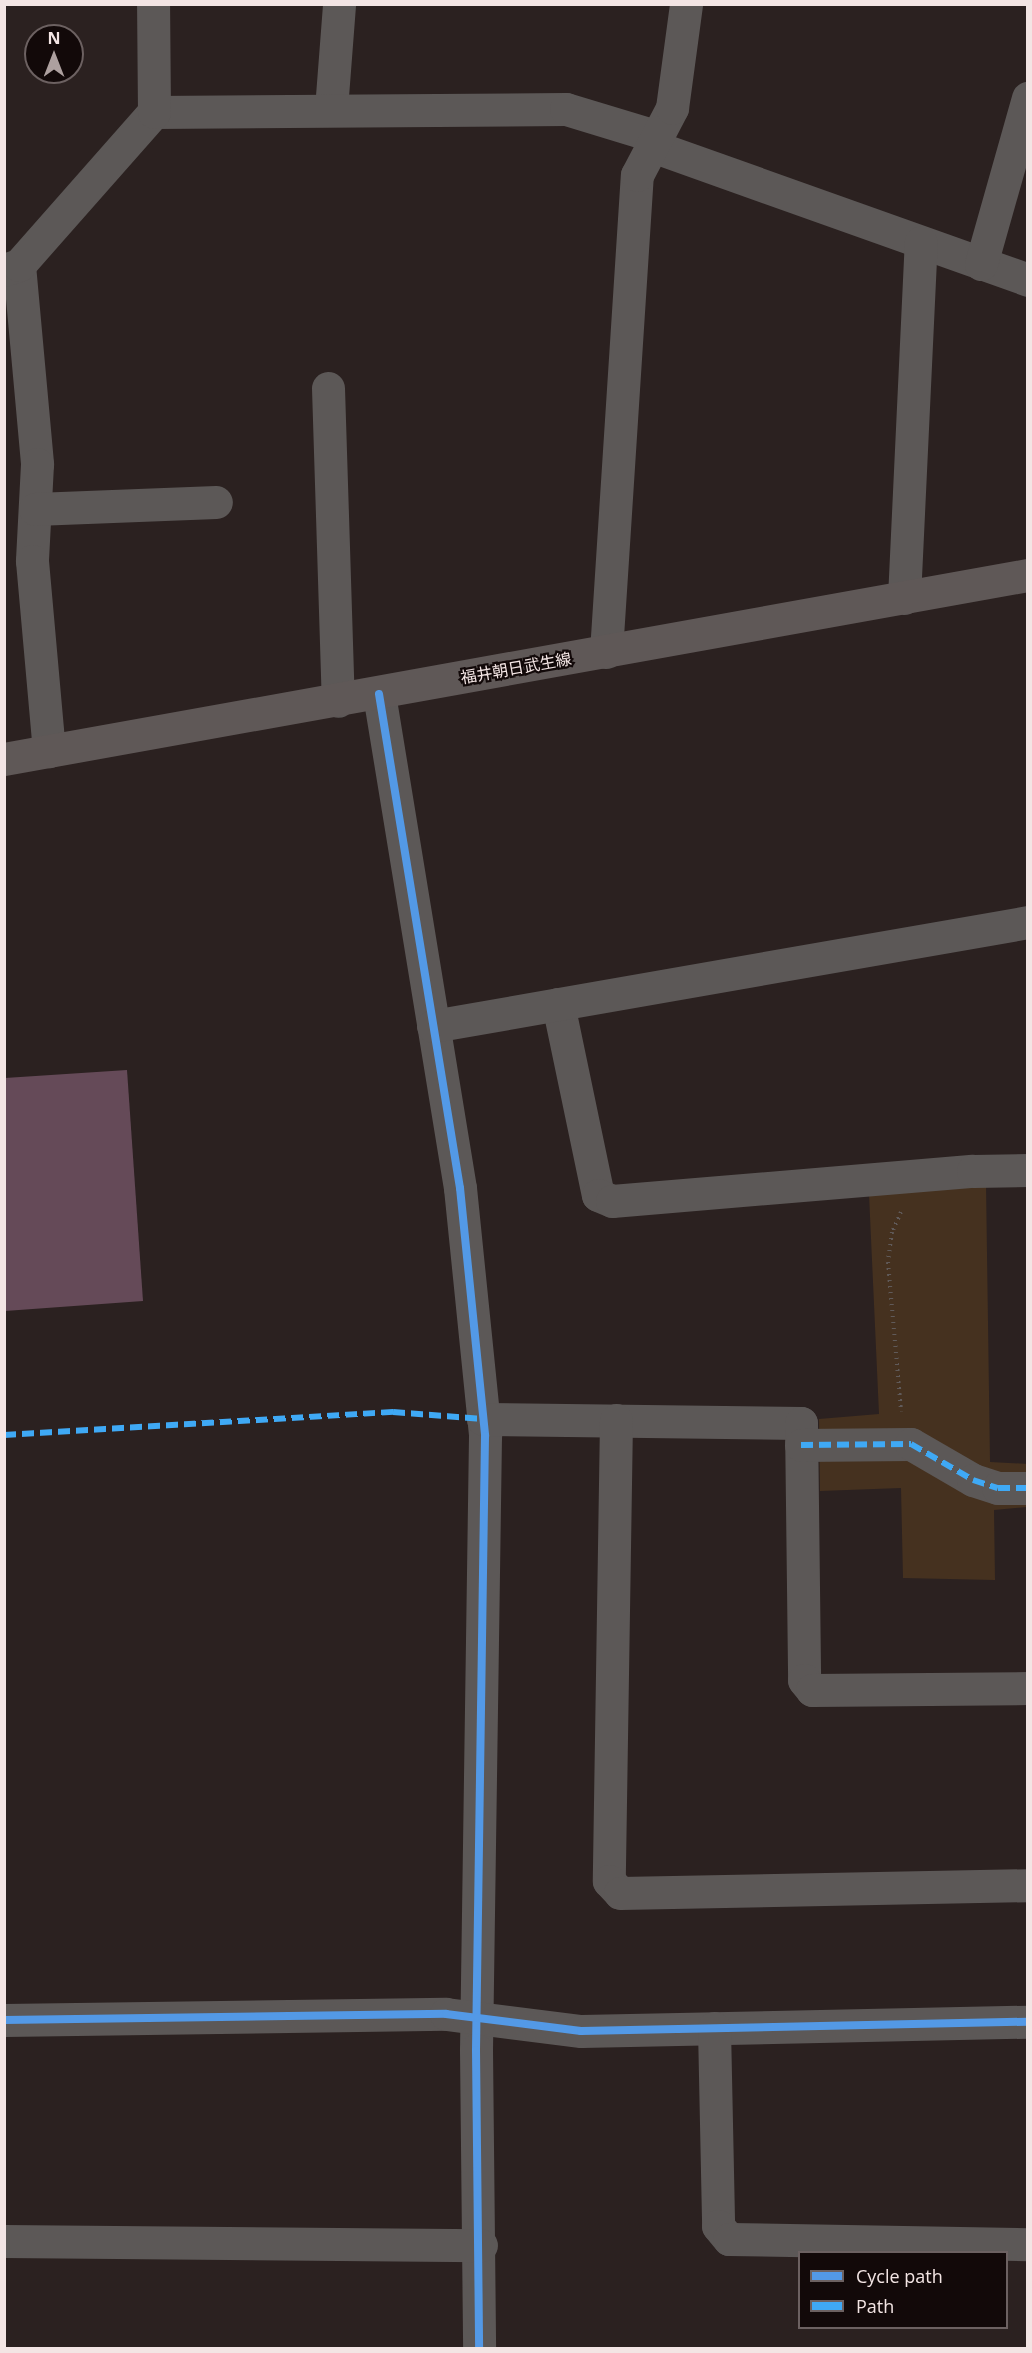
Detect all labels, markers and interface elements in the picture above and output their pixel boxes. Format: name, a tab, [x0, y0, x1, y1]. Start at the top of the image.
north arrow	[24, 24, 84, 84]
text: N	[47, 27, 61, 49]
street label: 福井朝日武生線	[459, 649, 573, 687]
legend	[798, 2251, 1008, 2329]
text: Cycle path	[856, 2264, 943, 2288]
text: Path	[856, 2294, 894, 2318]

